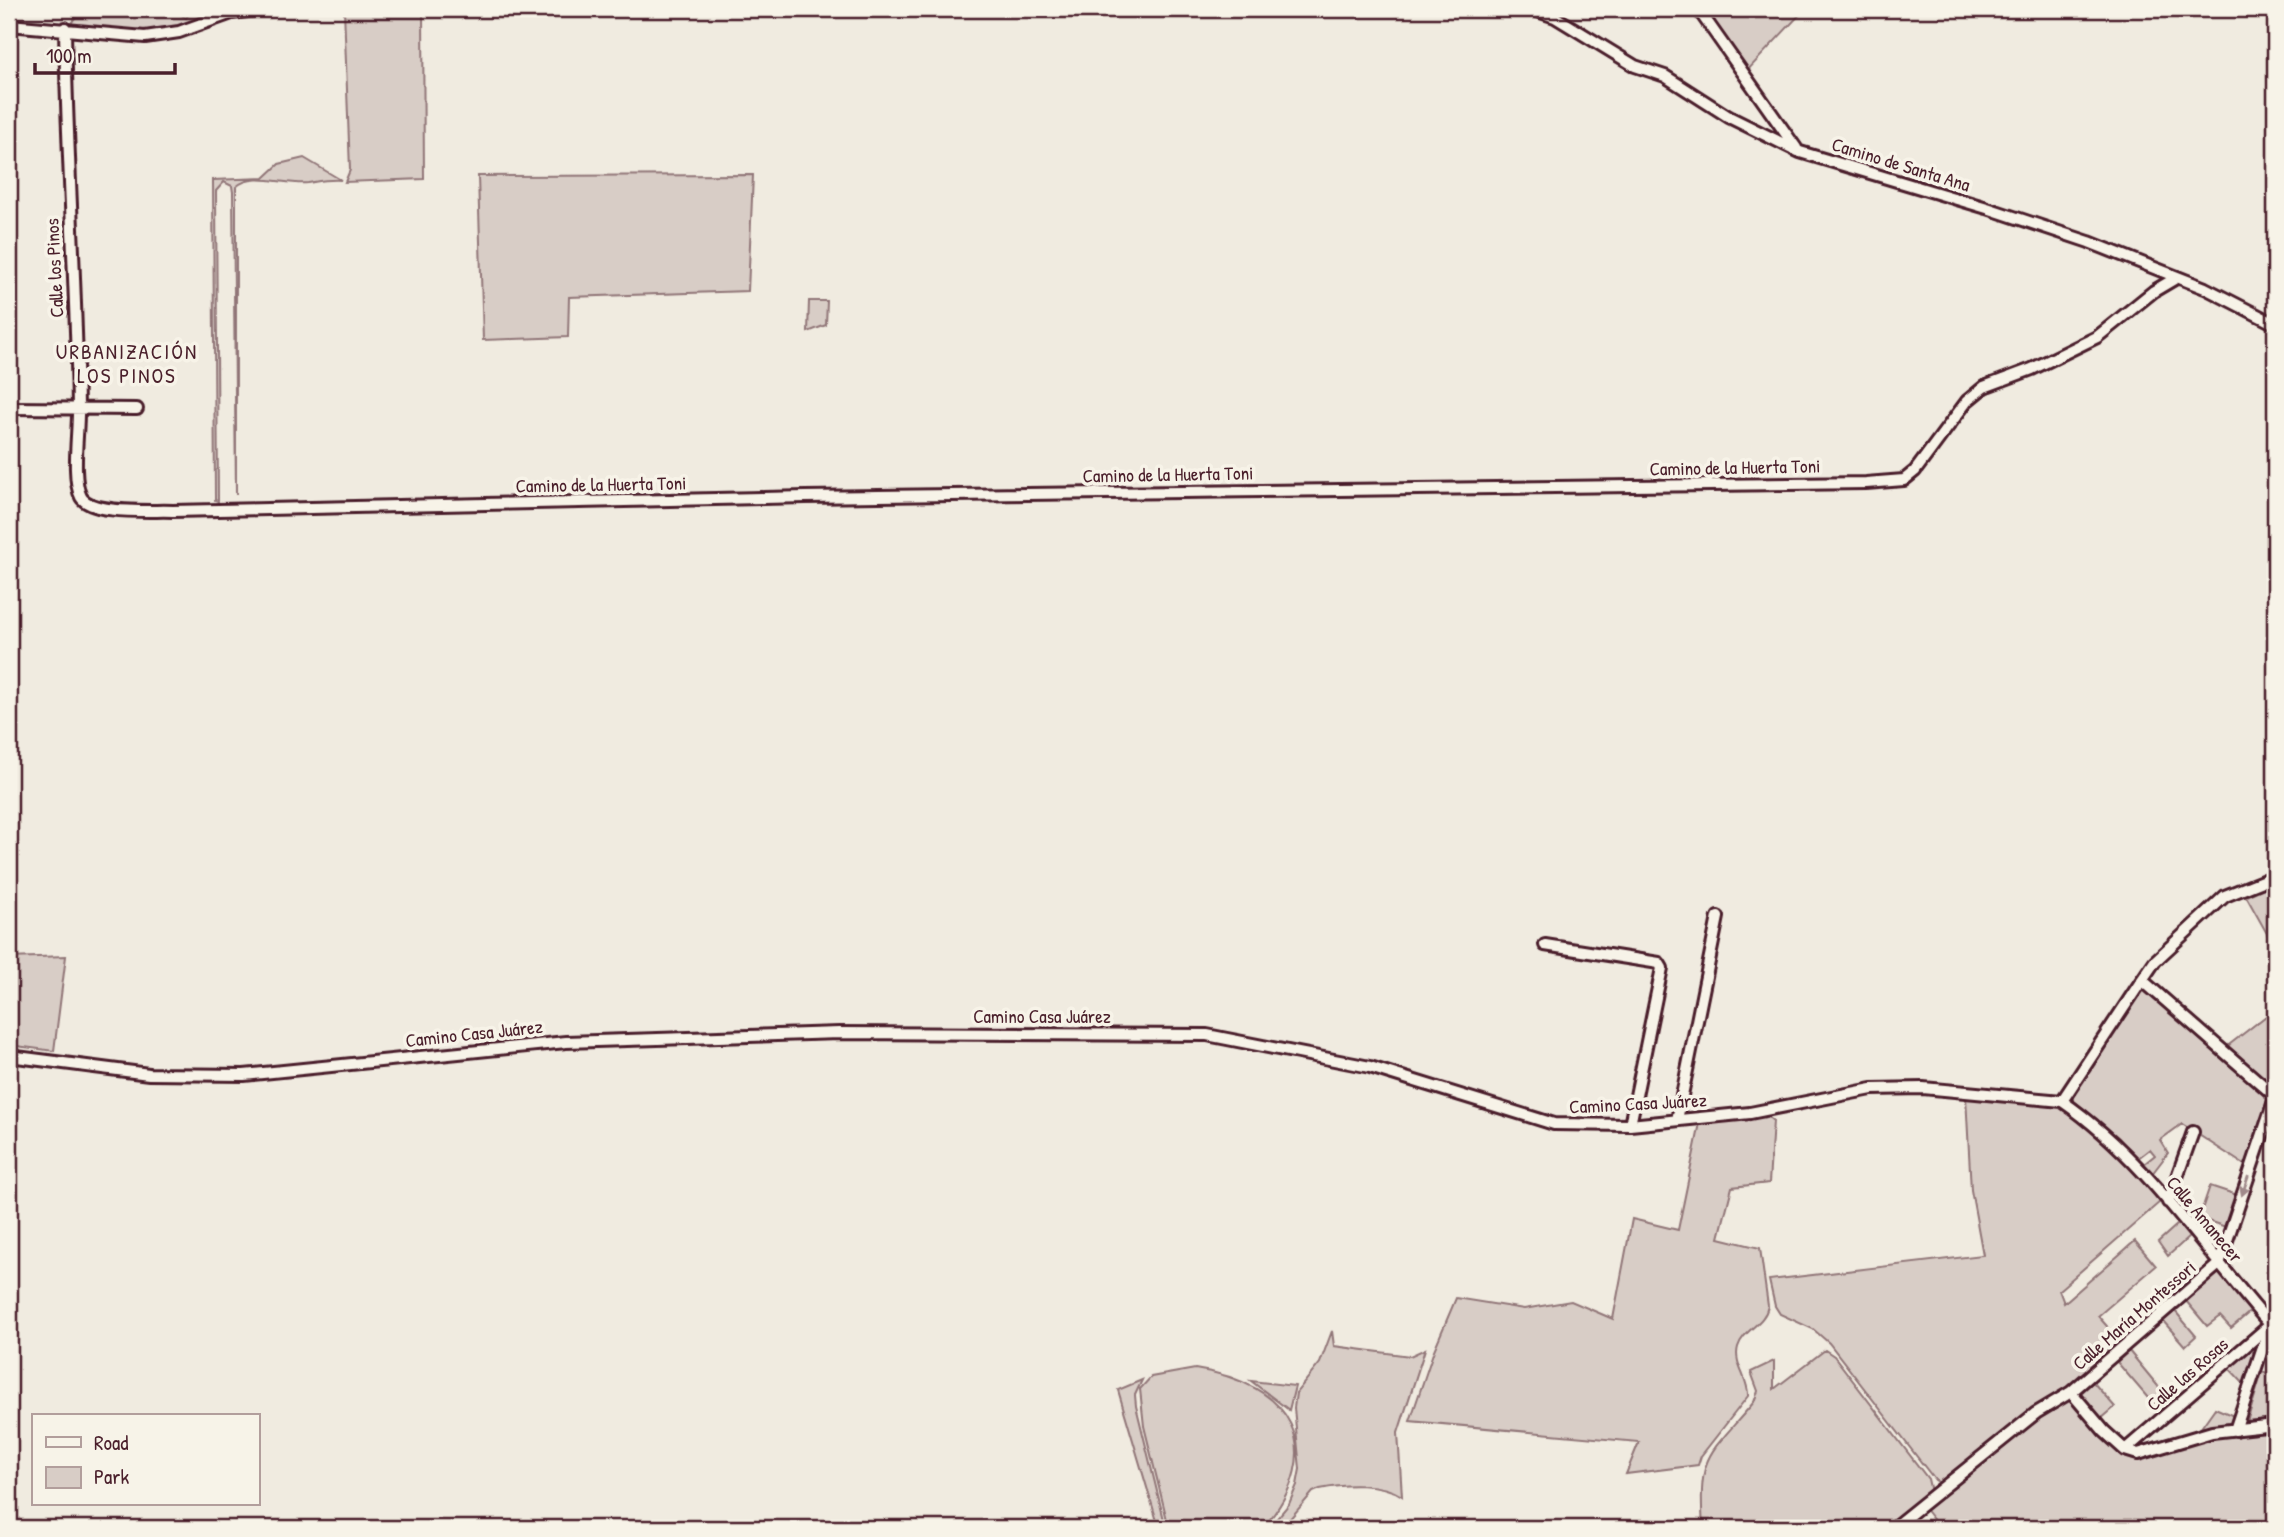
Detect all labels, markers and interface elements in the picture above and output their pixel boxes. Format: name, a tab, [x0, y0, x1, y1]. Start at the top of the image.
scale bar	[35, 32, 175, 76]
text: 100 m	[46, 41, 92, 70]
street label: Camino de Santa Ana	[1829, 131, 1974, 198]
street label: Calle los Pinos	[38, 218, 70, 318]
district label: URBANIZACIÓN LOS PINOS	[56, 337, 198, 390]
street label: Camino de la Huerta Toni	[1649, 453, 1821, 481]
street label: Camino de la Huerta Toni	[1082, 460, 1254, 488]
street label: Camino de la Huerta Toni	[515, 470, 687, 498]
street label: Camino Casa Juárez	[973, 1003, 1111, 1029]
street label: Camino Casa Juárez	[404, 1013, 544, 1053]
street label: Camino Casa Juárez	[1569, 1086, 1707, 1120]
street label: Calle Amanecer	[2161, 1170, 2249, 1268]
one-way arrow	[2239, 1175, 2250, 1196]
street label: Calle María Montessori	[2067, 1254, 2201, 1376]
street label: Calle las Rosas	[2141, 1331, 2233, 1417]
legend	[32, 1414, 259, 1506]
text: Road	[94, 1428, 128, 1457]
text: Park	[94, 1462, 129, 1491]

